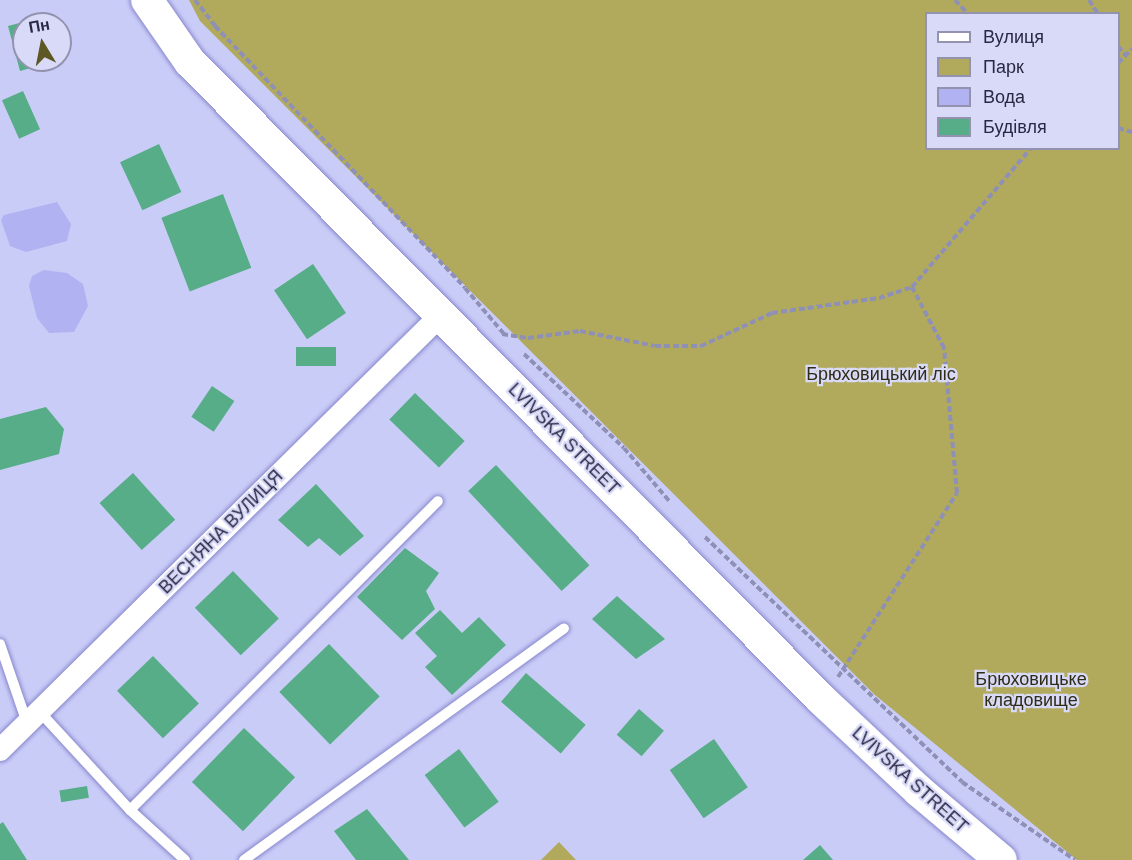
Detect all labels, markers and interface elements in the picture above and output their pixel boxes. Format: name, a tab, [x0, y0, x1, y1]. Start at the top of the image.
north arrow	[12, 12, 72, 72]
legend	[925, 12, 1120, 150]
text: Пн	[27, 16, 51, 36]
text: Вулиця	[983, 27, 1044, 47]
text: Парк	[983, 57, 1024, 77]
text: Вода	[983, 87, 1025, 107]
text: Будівля	[983, 117, 1047, 137]
park label: Брюховицький ліс	[806, 363, 956, 385]
street label: LVIVSKA STREET	[503, 378, 625, 500]
street label: ВЕСНЯНА ВУЛИЦЯ	[155, 466, 287, 598]
park label: Брюховицьке кладовище	[975, 669, 1087, 712]
street label: LVIVSKA STREET	[847, 722, 973, 838]

